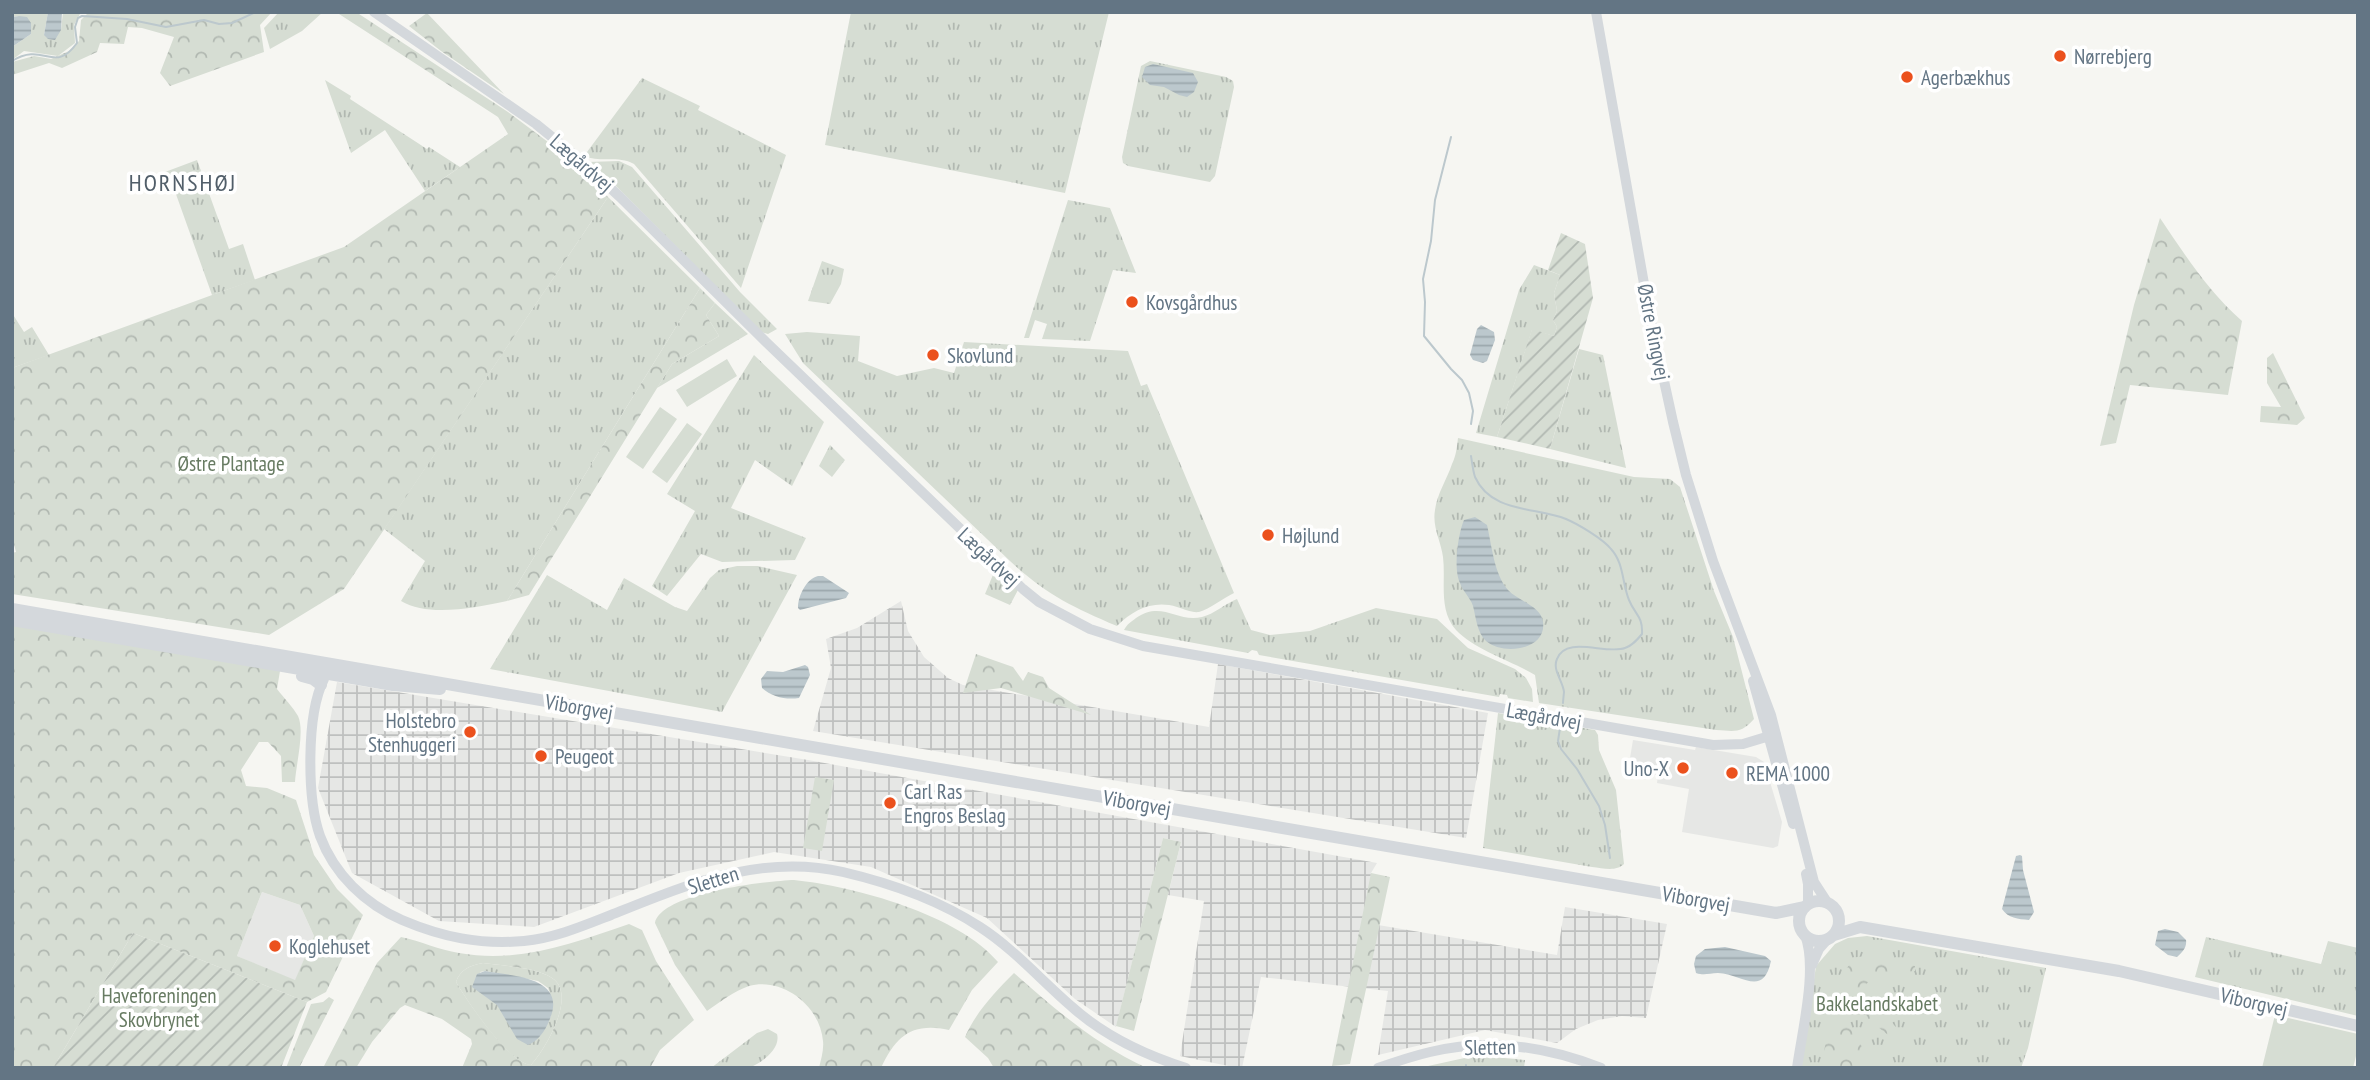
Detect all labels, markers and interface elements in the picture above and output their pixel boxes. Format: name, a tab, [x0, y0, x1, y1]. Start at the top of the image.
place label: Nørrebjerg	[2074, 43, 2152, 70]
marker: Nørrebjerg	[2052, 48, 2068, 64]
place label: Agerbækhus	[1921, 64, 2010, 91]
marker: Agerbækhus	[1899, 69, 1915, 85]
street label: Lægårdvej	[545, 128, 619, 198]
district label: HORNSHØJ	[129, 167, 237, 198]
street label: Østre Ringvej	[1631, 282, 1677, 382]
place label: Kovsgårdhus	[1146, 289, 1237, 316]
marker: Kovsgårdhus	[1124, 294, 1140, 310]
place label: Skovlund	[947, 342, 1013, 369]
marker: Skovlund	[925, 347, 941, 363]
park label: Østre Plantage	[177, 450, 285, 477]
street label: Lægårdvej	[952, 521, 1026, 593]
place label: Højlund	[1282, 522, 1339, 549]
marker: Højlund	[1260, 527, 1276, 543]
street label: Viborgvej	[542, 688, 615, 726]
street label: Lægårdvej	[1504, 696, 1584, 736]
place label: Holstebro Stenhuggeri	[368, 707, 456, 758]
marker: Holstebro Stenhuggeri	[462, 724, 478, 740]
place label: Peugeot	[555, 743, 614, 770]
marker: Peugeot	[533, 748, 549, 764]
place label: Uno-X	[1623, 755, 1669, 782]
marker: Uno-X	[1675, 760, 1691, 776]
place label: REMA 1000	[1746, 760, 1830, 787]
marker: REMA 1000	[1724, 765, 1740, 781]
place label: Carl Ras Engros Beslag	[904, 778, 1006, 829]
street label: Viborgvej	[1100, 784, 1173, 822]
marker: Carl Ras Engros Beslag	[882, 795, 898, 811]
street label: Sletten	[684, 860, 742, 900]
street label: Viborgvej	[1659, 880, 1732, 918]
place label: Koglehuset	[289, 933, 370, 960]
marker: Koglehuset	[267, 938, 283, 954]
street label: Viborgvej	[2217, 981, 2290, 1023]
park label: Haveforeningen Skovbrynet	[101, 982, 217, 1033]
park label: Bakkelandskabet	[1816, 990, 1938, 1017]
street label: Sletten	[1464, 1033, 1516, 1061]

